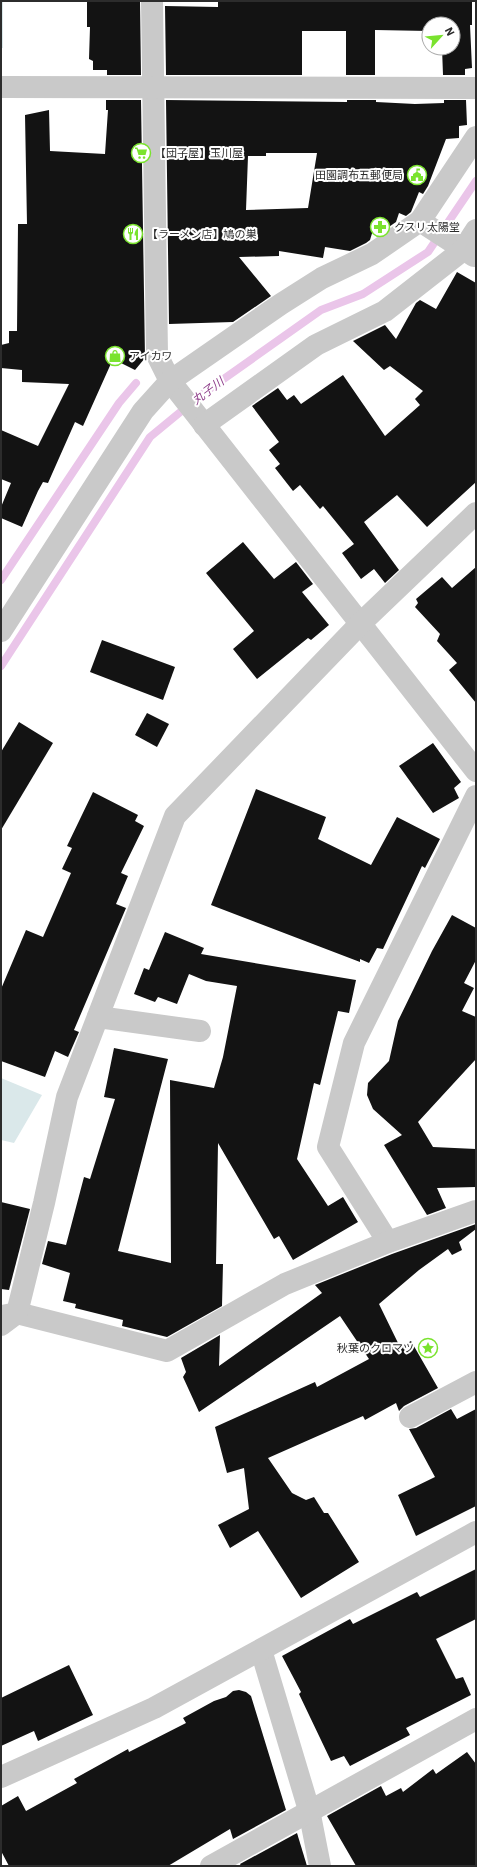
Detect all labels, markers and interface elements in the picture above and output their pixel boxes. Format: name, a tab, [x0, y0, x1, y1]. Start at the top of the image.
north arrow	[421, 16, 461, 56]
text: N	[442, 25, 458, 38]
supermarket icon: 【団子屋】玉川屋	[130, 142, 152, 164]
place label: 【団子屋】玉川屋	[155, 146, 243, 160]
public building icon: 田園調布五郵便局	[406, 164, 428, 186]
place label: 田園調布五郵便局	[315, 168, 403, 182]
pharmacy icon: クスリ太陽堂	[369, 216, 391, 238]
place label: クスリ太陽堂	[394, 220, 460, 234]
restaurant icon: 【ラーメン店】鳩の巣	[122, 223, 144, 245]
place label: 【ラーメン店】鳩の巣	[147, 227, 257, 241]
shop icon: アイカワ	[104, 345, 126, 367]
place label: アイカワ	[129, 349, 172, 363]
water label: 丸子川	[189, 373, 228, 407]
place icon: 秋葉のクロマツ	[417, 1337, 439, 1359]
place label: 秋葉のクロマツ	[337, 1341, 414, 1355]

